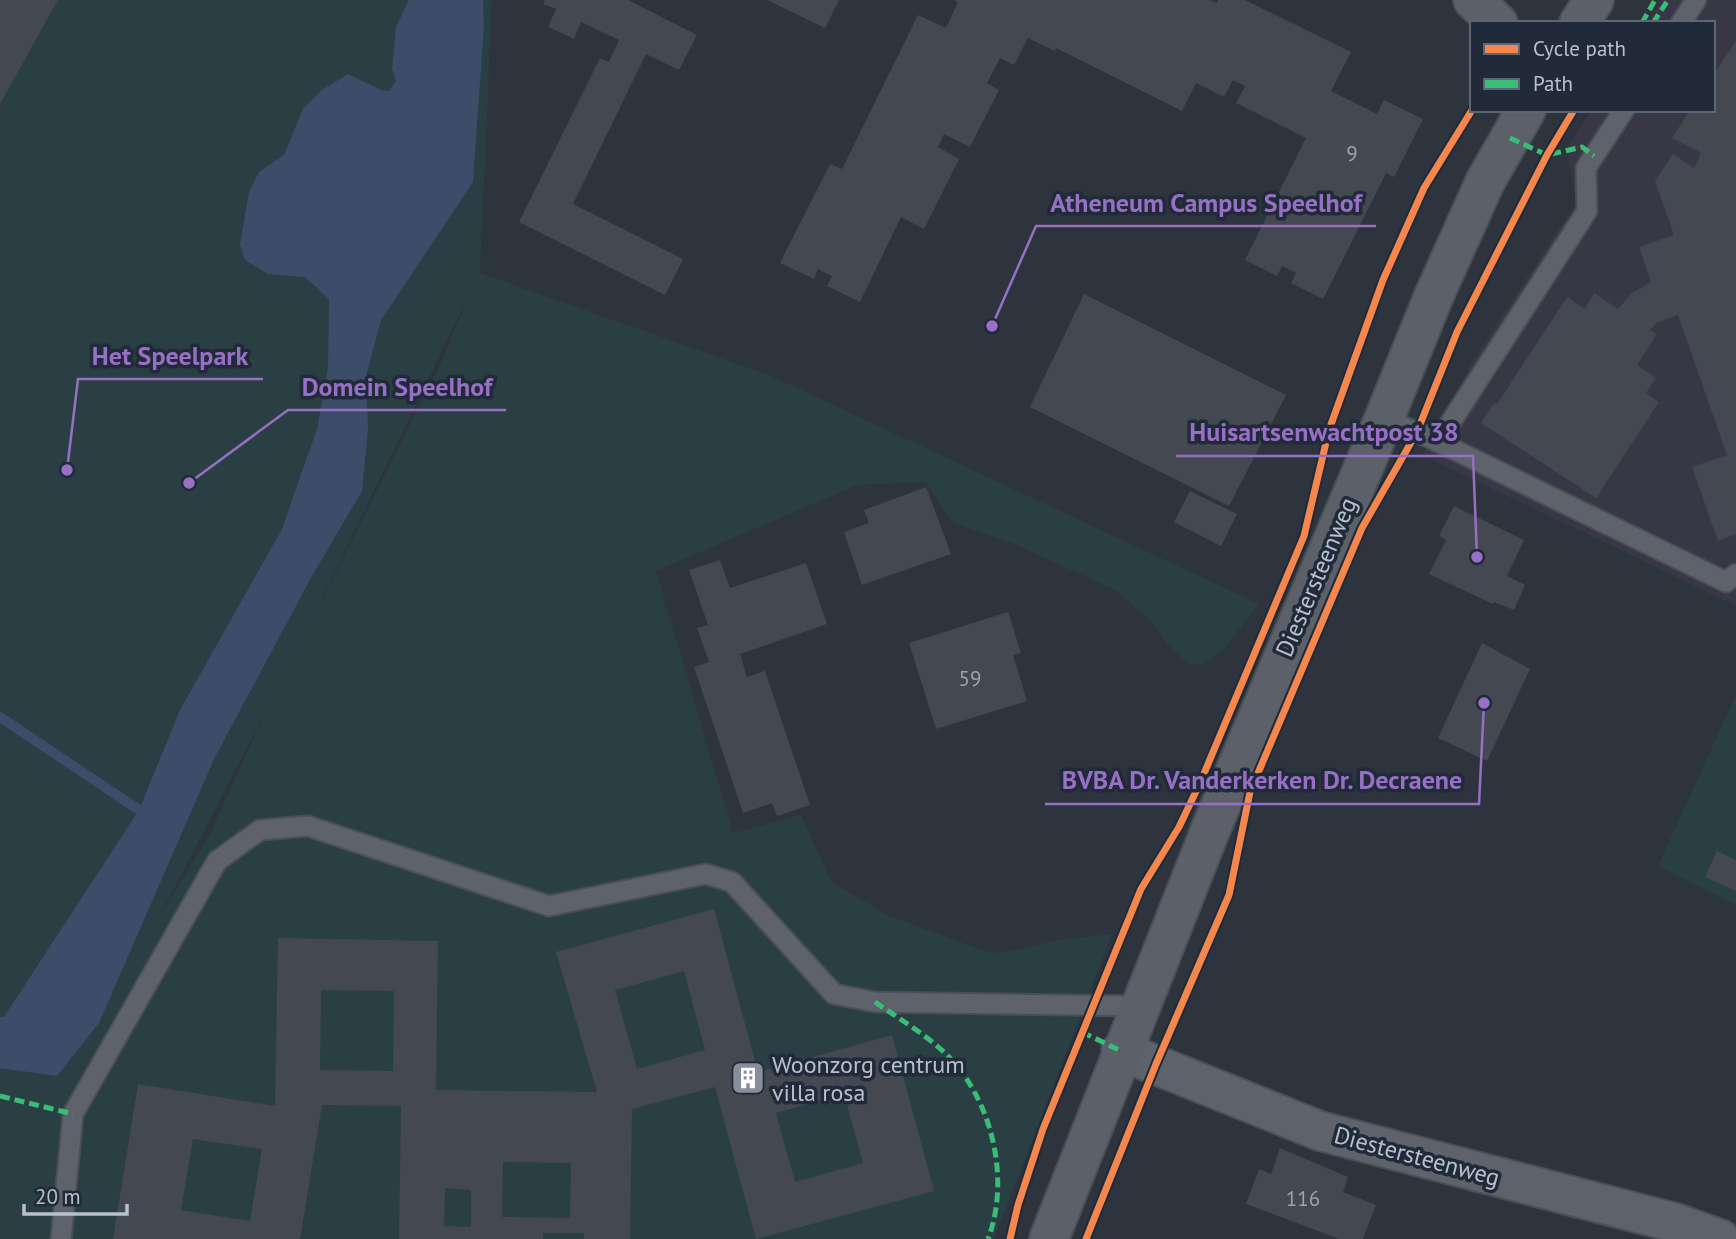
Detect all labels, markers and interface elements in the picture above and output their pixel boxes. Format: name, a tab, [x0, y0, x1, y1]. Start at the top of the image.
legend	[1470, 21, 1715, 112]
text: Cycle path	[1533, 35, 1626, 62]
text: Path	[1533, 70, 1573, 97]
house number: 9	[1346, 140, 1358, 167]
callout: Atheneum Campus Speelhof	[1036, 179, 1376, 226]
text: Atheneum Campus Speelhof	[1050, 186, 1363, 219]
callout: Het Speelpark	[78, 332, 263, 379]
text: Het Speelpark	[92, 339, 248, 372]
callout: Domein Speelhof	[288, 363, 506, 410]
text: Domein Speelhof	[302, 370, 494, 403]
callout: Huisartsenwachtpost 38	[1176, 409, 1473, 456]
text: Huisartsenwachtpost 38	[1189, 415, 1459, 448]
street label: Diestersteenweg	[1269, 493, 1363, 661]
house number: 59	[959, 665, 981, 692]
callout: BVBA Dr. Vanderkerken Dr. Decraene	[1045, 757, 1479, 804]
text: BVBA Dr. Vanderkerken Dr. Decraene	[1062, 763, 1462, 796]
place label: Woonzorg centrum villa rosa	[772, 1049, 965, 1108]
building icon: Woonzorg centrum villa rosa	[729, 1059, 767, 1097]
street label: Diestersteenweg	[1331, 1119, 1503, 1193]
scale bar	[24, 1172, 128, 1216]
text: 20 m	[35, 1183, 81, 1210]
house number: 116	[1286, 1185, 1320, 1212]

